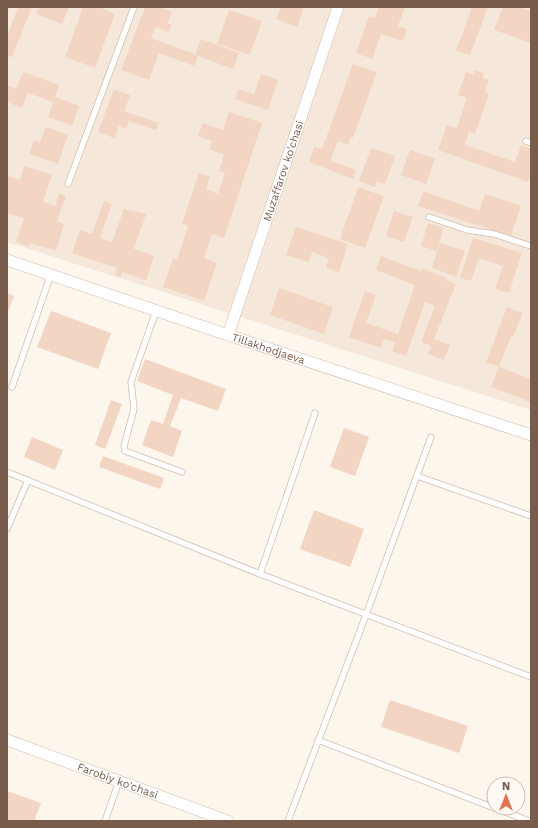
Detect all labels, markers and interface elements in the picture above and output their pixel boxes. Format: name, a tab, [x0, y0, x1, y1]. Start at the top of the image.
street label: Muzaffarov ko'chasi	[260, 119, 306, 223]
street label: Tillakhodjaeva	[230, 330, 307, 366]
street label: Farobiy ko'chasi	[76, 760, 160, 801]
north arrow	[486, 776, 526, 816]
text: N	[502, 780, 510, 793]

